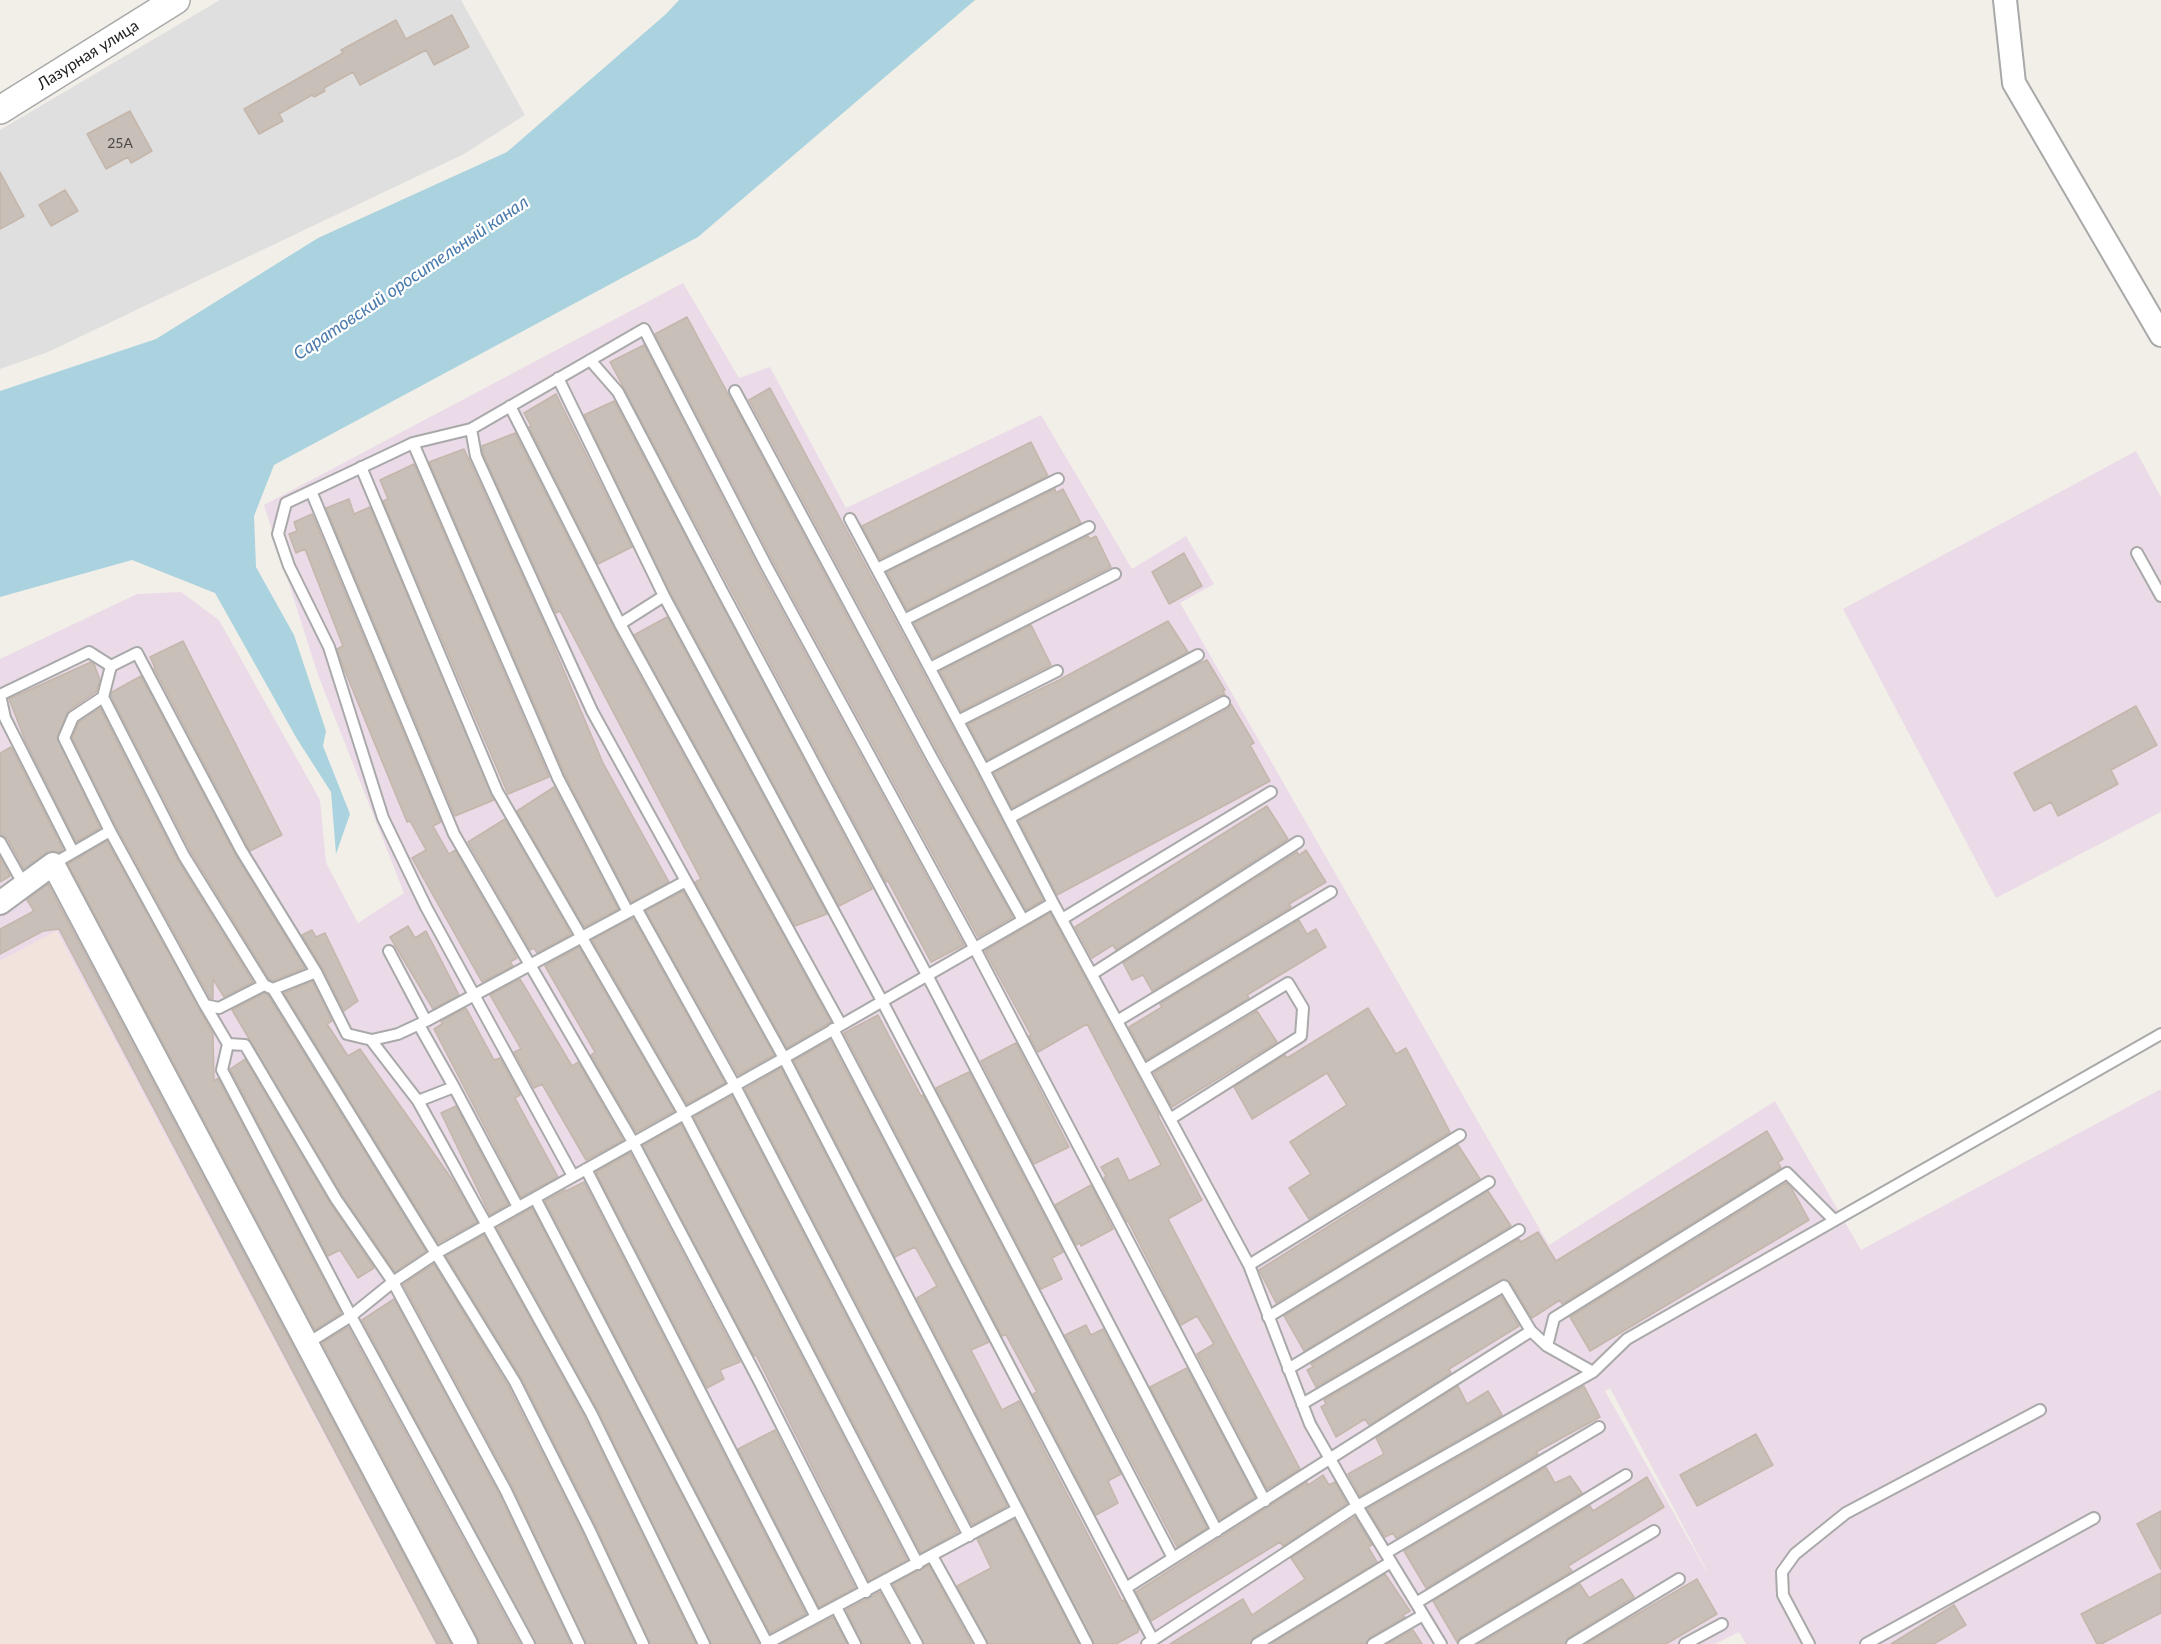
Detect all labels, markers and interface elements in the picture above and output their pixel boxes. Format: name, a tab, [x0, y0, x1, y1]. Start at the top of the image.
street label: Лазурная улица	[34, 16, 142, 94]
house number: 25А	[107, 135, 133, 151]
water label: Саратовский оросительный канал	[289, 191, 533, 365]

